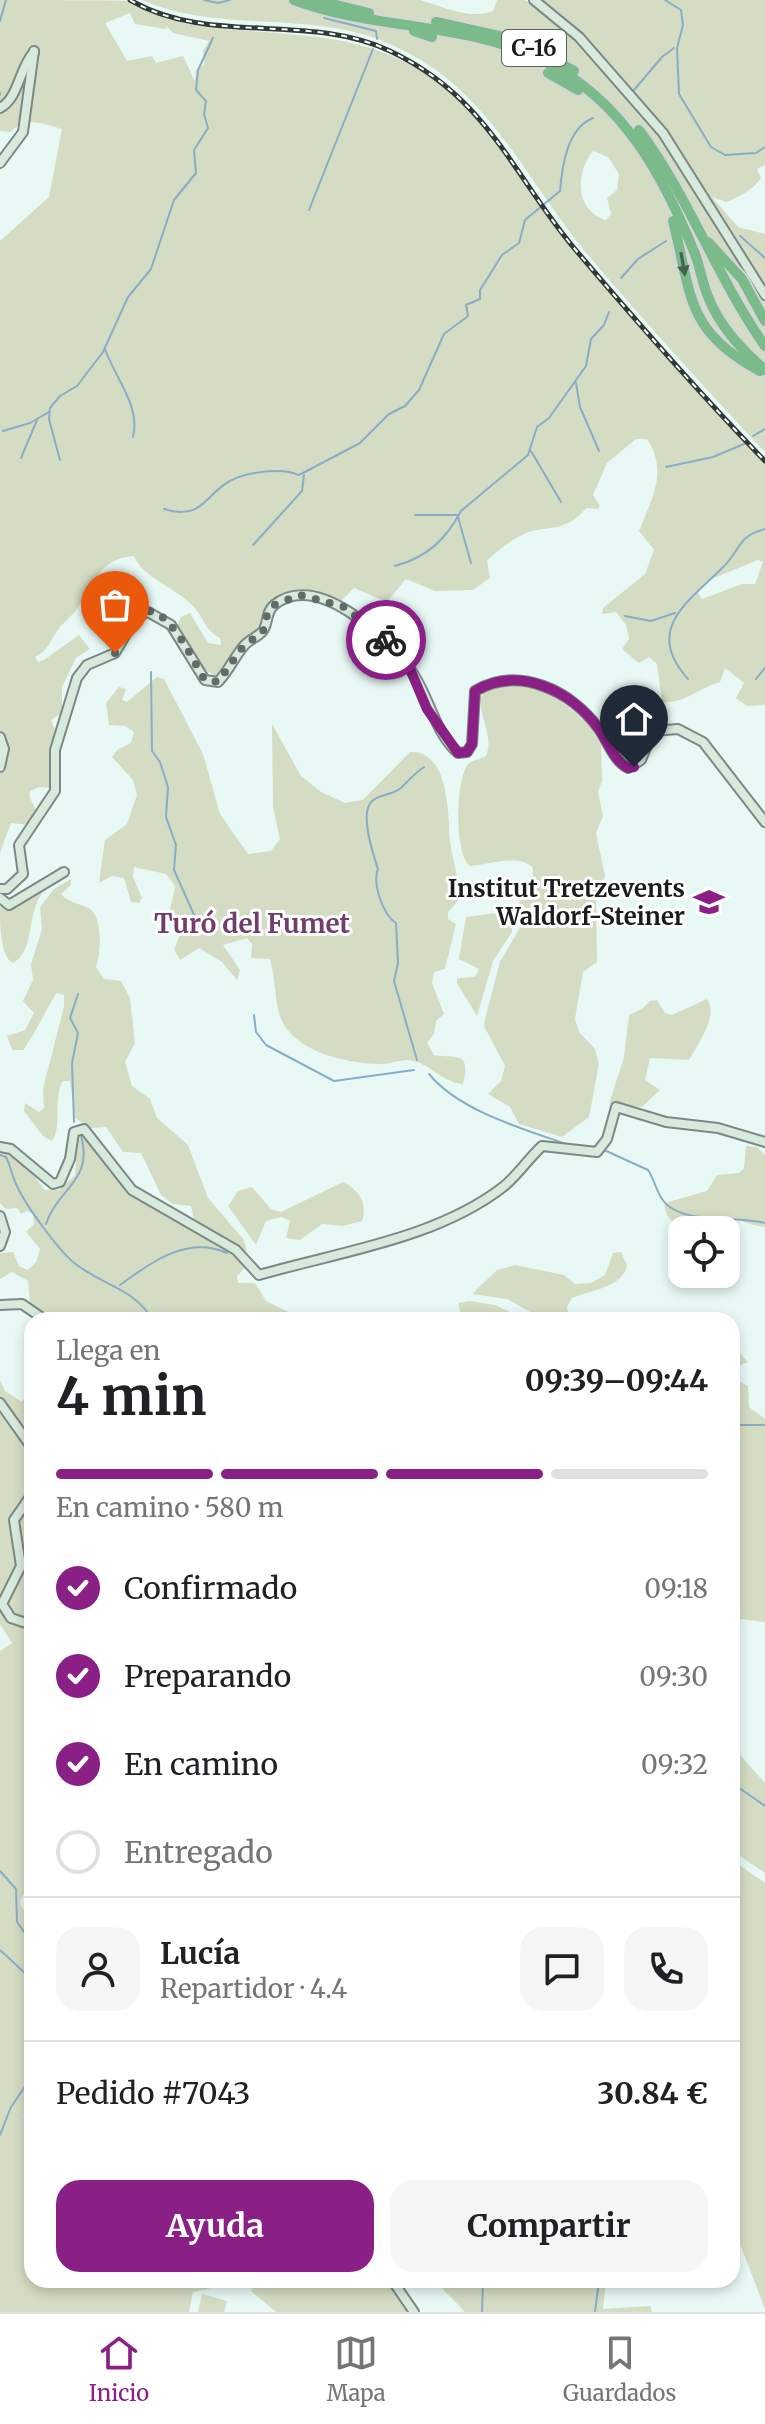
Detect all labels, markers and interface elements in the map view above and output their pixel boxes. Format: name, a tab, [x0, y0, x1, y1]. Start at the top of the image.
road number: C-16	[502, 30, 566, 66]
one-way arrow	[677, 251, 689, 276]
pin	[81, 571, 149, 653]
icon: bag	[93, 583, 137, 627]
courier	[346, 600, 426, 680]
icon: bike	[364, 618, 408, 662]
pin	[600, 685, 668, 767]
icon: home	[612, 697, 656, 741]
place label: Institut Tretzevents Waldorf-Steiner	[448, 873, 685, 932]
school or university icon: Institut Tretzevents Waldorf-Steiner	[692, 885, 726, 919]
district label: Turó del Fumet	[154, 907, 351, 940]
map controls	[668, 1216, 740, 1288]
button: locate	[668, 1216, 740, 1288]
text: Llega en	[56, 1334, 160, 1367]
text: 09:39–09:44	[525, 1361, 708, 1399]
text: 4 min	[56, 1364, 207, 1429]
text: En camino · 580 m	[56, 1491, 284, 1524]
icon: check	[56, 1566, 100, 1610]
text: Confirmado	[124, 1569, 297, 1607]
text: 09:18	[644, 1572, 708, 1605]
icon: check	[56, 1654, 100, 1698]
text: Preparando	[124, 1657, 291, 1695]
text: 09:30	[639, 1660, 708, 1693]
icon: check	[56, 1742, 100, 1786]
text: En camino	[124, 1745, 278, 1783]
text: 09:32	[641, 1748, 708, 1781]
text: Entregado	[124, 1833, 273, 1871]
button: person	[56, 1927, 140, 2011]
button: chat	[520, 1927, 604, 2011]
button: phone	[624, 1927, 708, 2011]
text: Lucía	[160, 1934, 240, 1972]
text: Repartidor · 4.4	[160, 1972, 347, 2005]
text: Pedido #7043	[56, 2074, 250, 2112]
text: 30.84 €	[597, 2074, 708, 2112]
button: Ayuda	[56, 2180, 374, 2272]
button: Compartir	[390, 2180, 708, 2272]
tab: Inicio	[89, 2331, 149, 2407]
tab: Mapa	[327, 2331, 386, 2407]
tab: Guardados	[563, 2331, 676, 2407]

